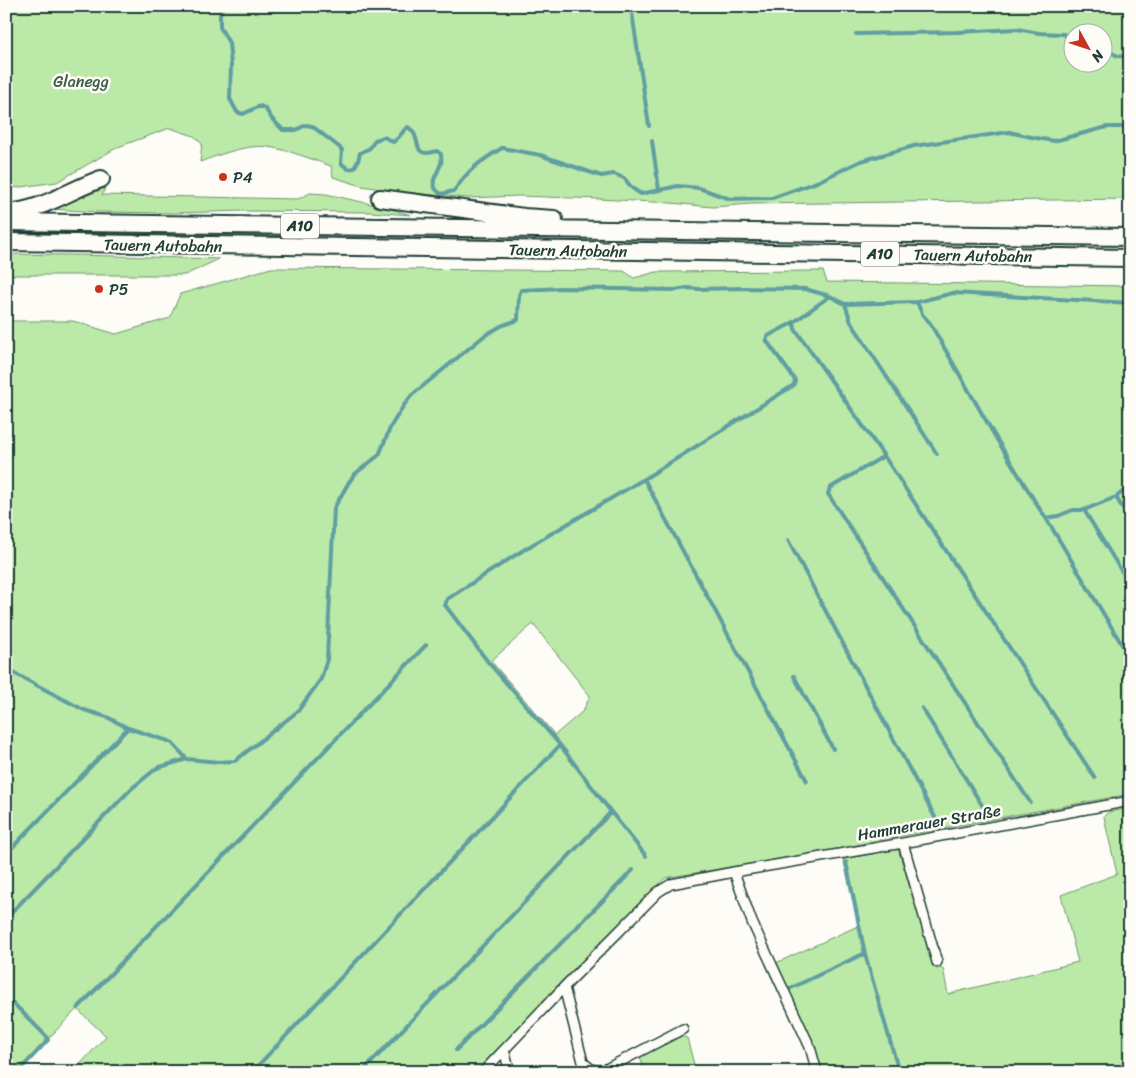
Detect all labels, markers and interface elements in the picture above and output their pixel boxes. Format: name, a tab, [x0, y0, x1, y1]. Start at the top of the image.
north arrow	[1064, 22, 1114, 72]
text: N	[1085, 44, 1111, 68]
park label: Glanegg	[53, 67, 109, 96]
place label: P4	[233, 163, 253, 192]
marker: P4	[217, 171, 229, 183]
road number: A10	[281, 214, 319, 238]
street label: Tauern Autobahn	[103, 230, 223, 261]
street label: Tauern Autobahn	[508, 235, 628, 266]
street label: Tauern Autobahn	[913, 240, 1033, 271]
road number: A10	[861, 242, 899, 266]
place label: P5	[109, 275, 129, 304]
marker: P5	[93, 283, 105, 295]
street label: Hammerauer Straße	[855, 796, 1003, 849]

